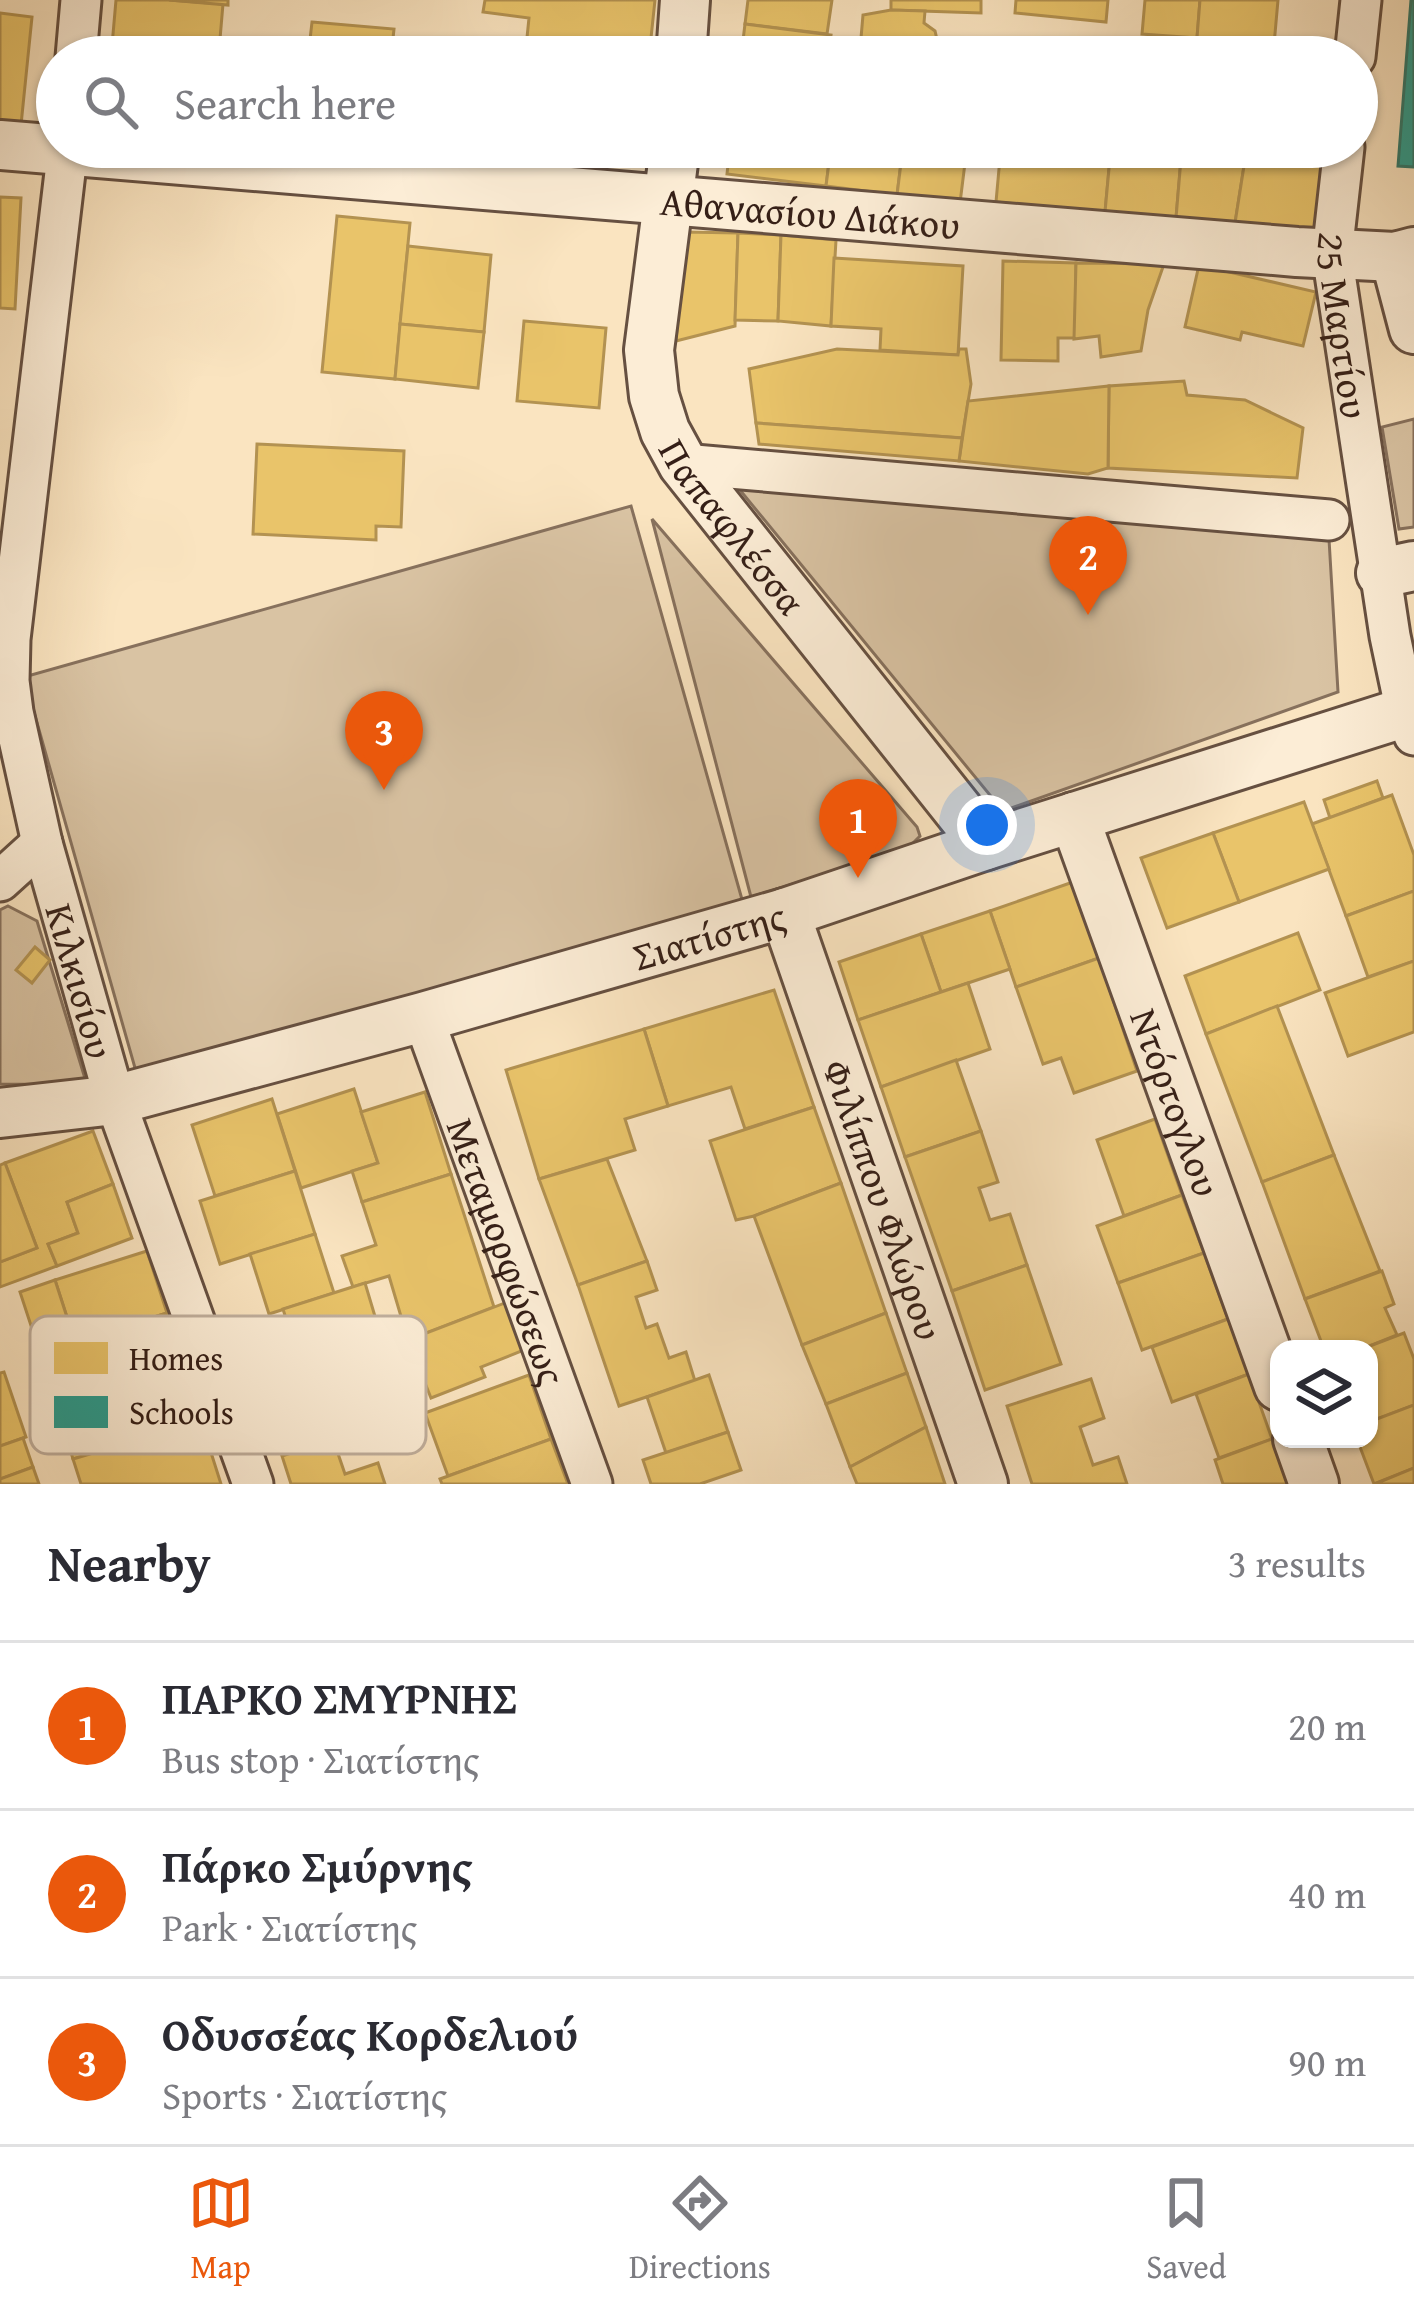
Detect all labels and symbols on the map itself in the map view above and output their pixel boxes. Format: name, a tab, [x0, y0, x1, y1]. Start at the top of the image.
street label: Αθανασίου Διάκου	[658, 171, 962, 253]
street label: 25 Μαρτίου	[1303, 230, 1385, 422]
street label: Παπαφλέσσα	[646, 428, 821, 627]
pin: 2	[1049, 516, 1127, 615]
pin: 3	[345, 691, 423, 790]
pin: 1	[819, 779, 897, 878]
your location	[957, 795, 1017, 855]
street label: Σιατίστης	[626, 886, 792, 984]
street label: Κιλκισίου	[32, 897, 130, 1065]
street label: Ντόρτογλου	[1117, 1000, 1237, 1204]
street label: Φιλίππου Φλώρου	[809, 1051, 959, 1347]
street label: Μεταμορφώσεως	[433, 1110, 582, 1393]
legend	[30, 1316, 426, 1454]
text: Homes	[129, 1334, 223, 1382]
text: Schools	[129, 1388, 234, 1436]

